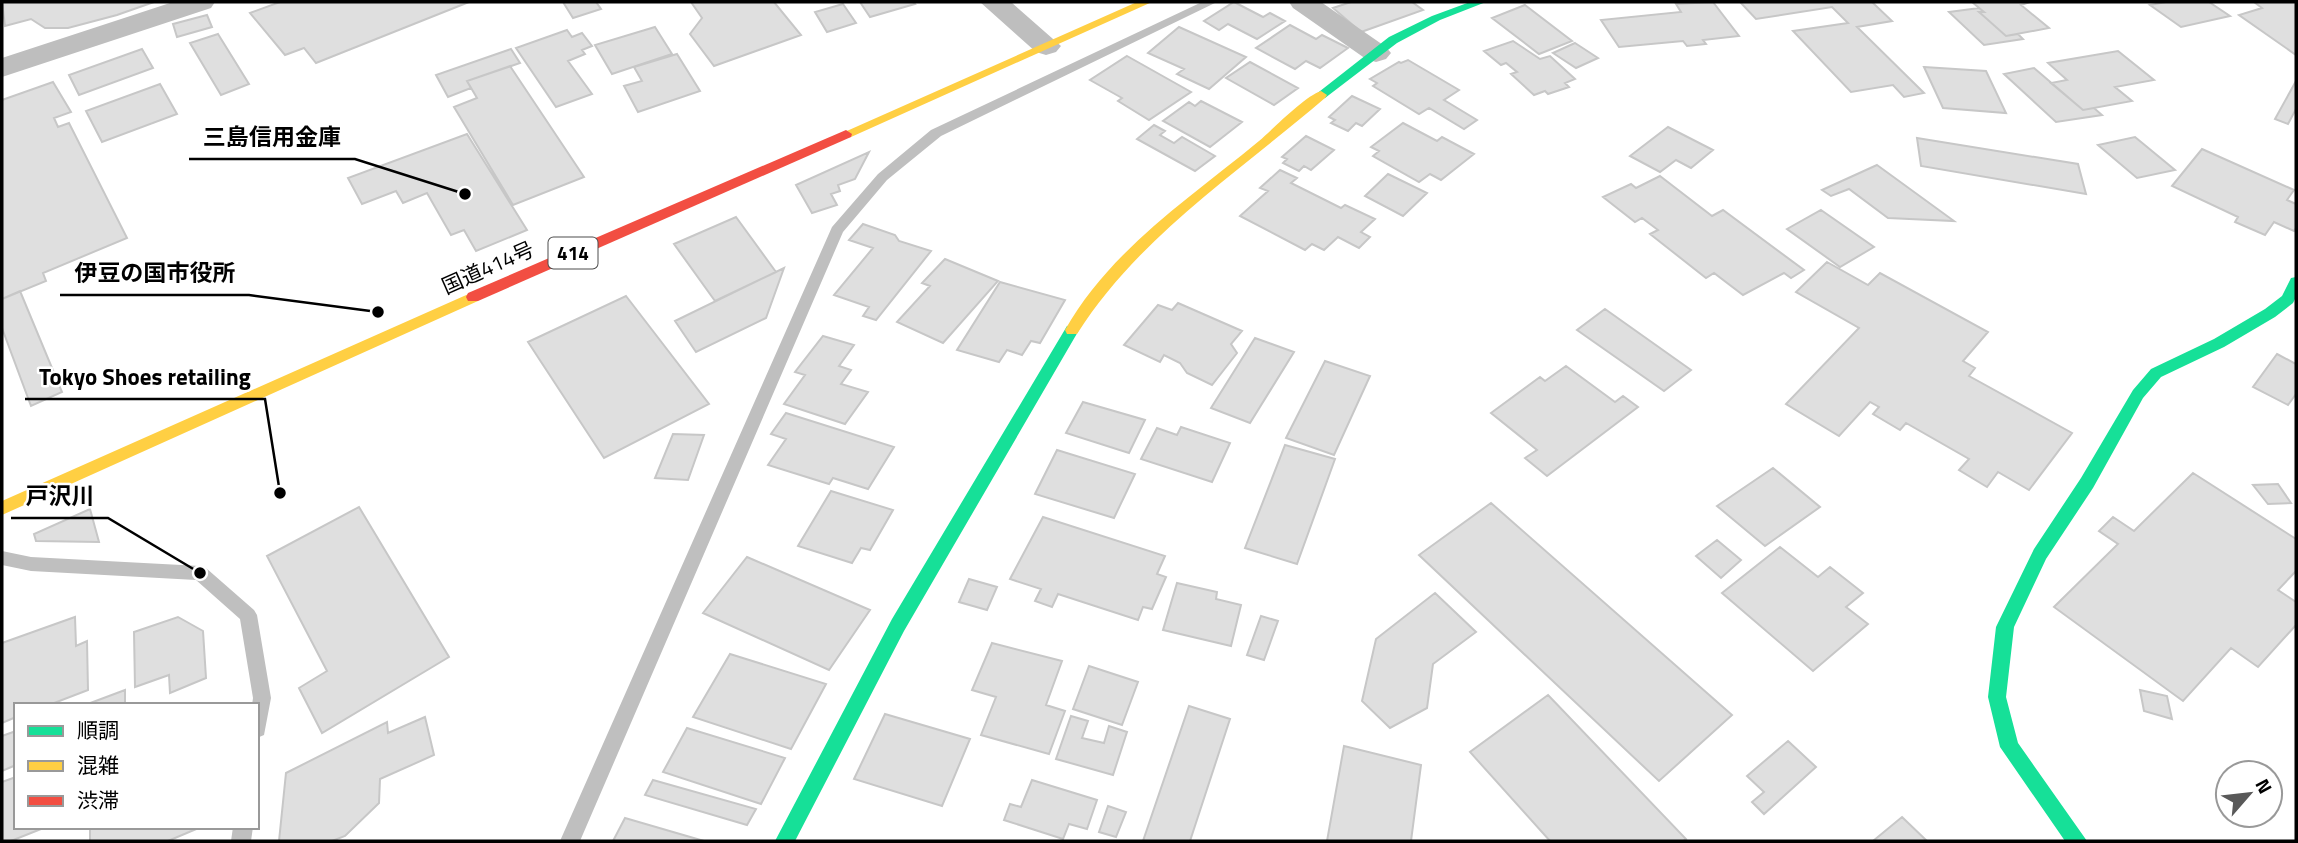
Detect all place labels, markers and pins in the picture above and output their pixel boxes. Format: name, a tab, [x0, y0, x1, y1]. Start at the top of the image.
callout: 三島信用金庫	[189, 115, 355, 159]
callout: 伊豆の国市役所	[60, 251, 249, 295]
callout: Tokyo Shoes retailing	[25, 355, 265, 399]
callout: 戸沢川	[11, 474, 108, 518]

